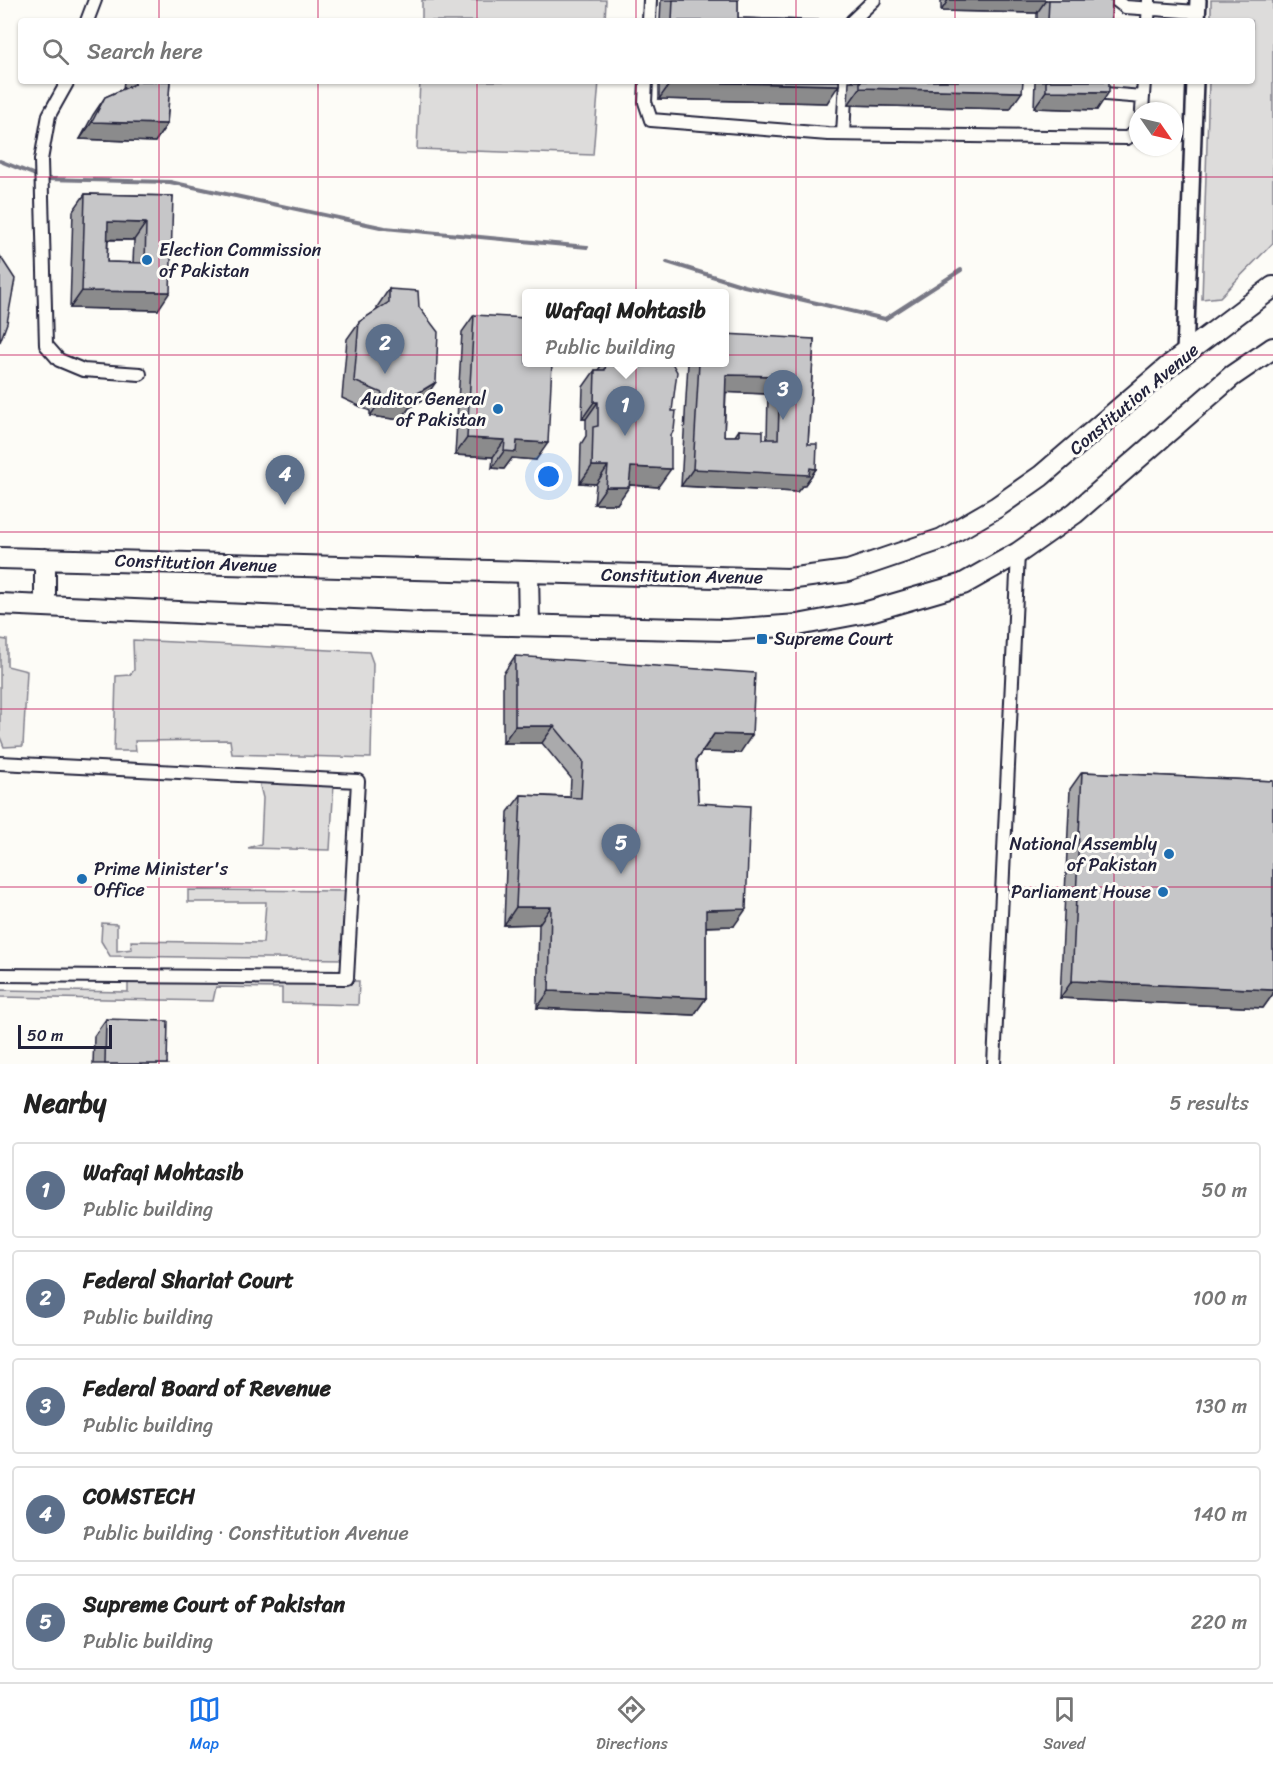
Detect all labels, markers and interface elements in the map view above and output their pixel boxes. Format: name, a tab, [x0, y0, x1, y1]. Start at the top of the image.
search box	[18, 18, 1255, 84]
text: Search here	[87, 32, 203, 71]
icon: search	[39, 35, 72, 68]
north arrow	[1129, 102, 1183, 156]
place label: Election Commission of Pakistan	[159, 234, 322, 287]
marker: Election Commission of Pakistan	[140, 253, 154, 267]
popup	[522, 289, 729, 367]
text: Wafaqi Mohtasib	[545, 291, 706, 330]
pin: 2	[366, 324, 404, 374]
text: Public building	[545, 330, 675, 365]
street label: Constitution Avenue	[1062, 335, 1206, 463]
pin: 3	[764, 370, 802, 420]
place label: Auditor General of Pakistan	[359, 383, 487, 436]
pin: 1	[606, 386, 644, 436]
marker: Auditor General of Pakistan	[491, 402, 505, 416]
pin: 4	[266, 456, 304, 505]
your location	[534, 462, 563, 491]
street label: Constitution Avenue	[114, 544, 278, 582]
street label: Constitution Avenue	[601, 559, 763, 593]
place label: Supreme Court	[774, 623, 894, 655]
marker: Supreme Court	[755, 632, 769, 646]
pin: 5	[602, 824, 640, 874]
place label: National Assembly of Pakistan	[1010, 828, 1158, 881]
marker: National Assembly of Pakistan	[1162, 847, 1176, 861]
place label: Prime Minister's Office	[94, 853, 229, 906]
marker: Prime Minister's Office	[75, 872, 89, 886]
place label: Parliament House	[1011, 876, 1151, 908]
marker: Parliament House	[1156, 885, 1170, 899]
text: 50 m	[27, 1021, 63, 1050]
scale bar	[18, 1022, 112, 1050]
text: Nearby	[24, 1080, 106, 1126]
text: 5 results	[1170, 1086, 1249, 1121]
text: Wafaqi Mohtasib	[83, 1153, 244, 1192]
text: 1	[41, 1173, 50, 1208]
text: 50 m	[1202, 1173, 1247, 1208]
text: Public building	[83, 1192, 213, 1227]
text: Federal Shariat Court	[83, 1261, 294, 1300]
text: 2	[40, 1281, 51, 1316]
text: 100 m	[1193, 1281, 1247, 1316]
text: Public building	[83, 1300, 213, 1335]
text: Federal Board of Revenue	[83, 1369, 331, 1408]
text: 3	[40, 1389, 51, 1424]
text: 130 m	[1194, 1389, 1247, 1424]
text: Public building	[83, 1408, 213, 1443]
text: COMSTECH	[83, 1477, 195, 1516]
text: 4	[39, 1497, 52, 1532]
text: 140 m	[1193, 1497, 1247, 1532]
text: Public building · Constitution Avenue	[83, 1516, 409, 1551]
text: Supreme Court of Pakistan	[83, 1585, 345, 1624]
text: 5	[39, 1605, 52, 1640]
text: 220 m	[1191, 1605, 1247, 1640]
text: Public building	[83, 1624, 213, 1659]
tab: Map	[188, 1693, 221, 1758]
tab: Directions	[596, 1693, 668, 1758]
tab: Saved	[1043, 1693, 1085, 1758]

